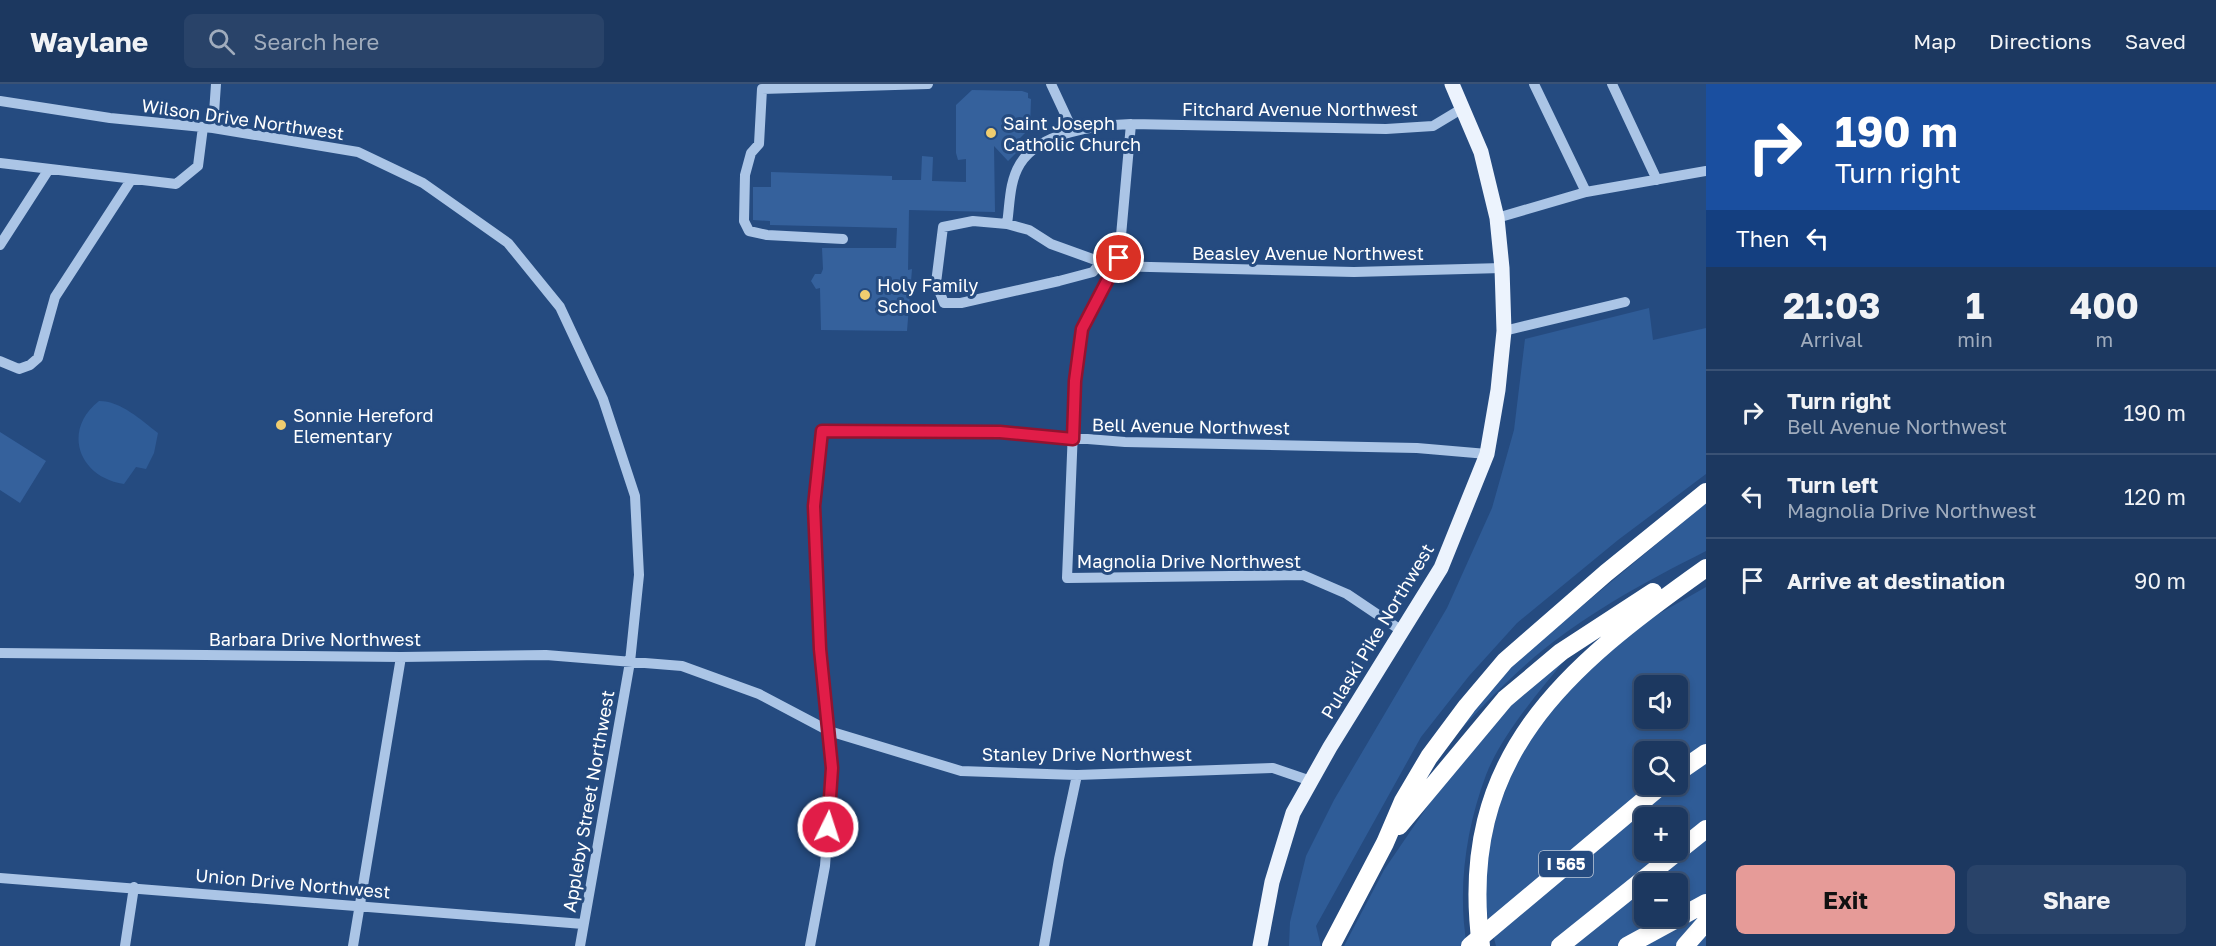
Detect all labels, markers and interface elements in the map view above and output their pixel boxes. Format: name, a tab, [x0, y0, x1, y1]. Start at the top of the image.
search box	[184, 14, 604, 68]
text: Waylane	[30, 25, 148, 58]
icon: search	[205, 25, 238, 58]
text: Search here	[253, 28, 379, 55]
text: Map	[1913, 28, 1956, 54]
text: Directions	[1989, 28, 2092, 54]
text: Saved	[2125, 28, 2186, 54]
street label: Wilson Drive Northwest	[140, 94, 346, 144]
street label: Fitchard Avenue Northwest	[1182, 98, 1418, 120]
text: 190 m	[1835, 106, 1958, 156]
icon: right	[1736, 108, 1814, 186]
place label: Saint Joseph Catholic Church	[1003, 112, 1141, 155]
marker: Saint Joseph Catholic Church	[984, 126, 998, 140]
text: Turn right	[1835, 157, 1961, 189]
icon: left	[1801, 222, 1834, 255]
text: Then	[1736, 225, 1789, 252]
pin	[1093, 232, 1144, 283]
icon: arrive	[1102, 241, 1135, 274]
street label: Beasley Avenue Northwest	[1192, 242, 1424, 264]
place label: Holy Family School	[877, 274, 978, 317]
text: 21:03	[1783, 284, 1880, 327]
text: 1	[1966, 284, 1984, 327]
text: 400	[2070, 284, 2139, 327]
marker: Holy Family School	[858, 288, 872, 302]
text: Arrival	[1800, 327, 1863, 351]
text: min	[1957, 327, 1993, 351]
text: m	[2095, 327, 2113, 351]
text: Turn right	[1787, 387, 1891, 414]
icon: right	[1736, 396, 1769, 429]
text: 190 m	[2123, 399, 2186, 426]
place label: Sonnie Hereford Elementary	[293, 404, 434, 447]
street label: Bell Avenue Northwest	[1092, 413, 1290, 439]
text: Bell Avenue Northwest	[1787, 414, 2007, 438]
marker: Sonnie Hereford Elementary	[274, 418, 288, 432]
text: Turn left	[1787, 471, 1878, 498]
icon: left	[1736, 480, 1769, 513]
text: 120 m	[2124, 483, 2186, 510]
text: Magnolia Drive Northwest	[1787, 498, 2036, 522]
street label: Pulaski Pike Northwest	[1316, 539, 1438, 723]
street label: Magnolia Drive Northwest	[1077, 550, 1301, 572]
icon: arrive	[1736, 564, 1769, 597]
text: Arrive at destination	[1787, 567, 2005, 594]
text: 90 m	[2134, 567, 2186, 594]
street label: Barbara Drive Northwest	[209, 628, 421, 650]
map controls	[1634, 675, 1688, 927]
button: sound	[1634, 675, 1688, 729]
street label: Appleby Street Northwest	[558, 688, 618, 914]
button: search	[1634, 741, 1688, 795]
street label: Stanley Drive Northwest	[982, 743, 1192, 765]
position arrow	[796, 795, 860, 859]
button: +	[1634, 807, 1688, 861]
road number: I 565	[1539, 851, 1593, 877]
street label: Union Drive Northwest	[194, 863, 392, 903]
button: Exit	[1736, 865, 1955, 934]
button: Share	[1967, 865, 2186, 934]
button: −	[1634, 873, 1688, 927]

